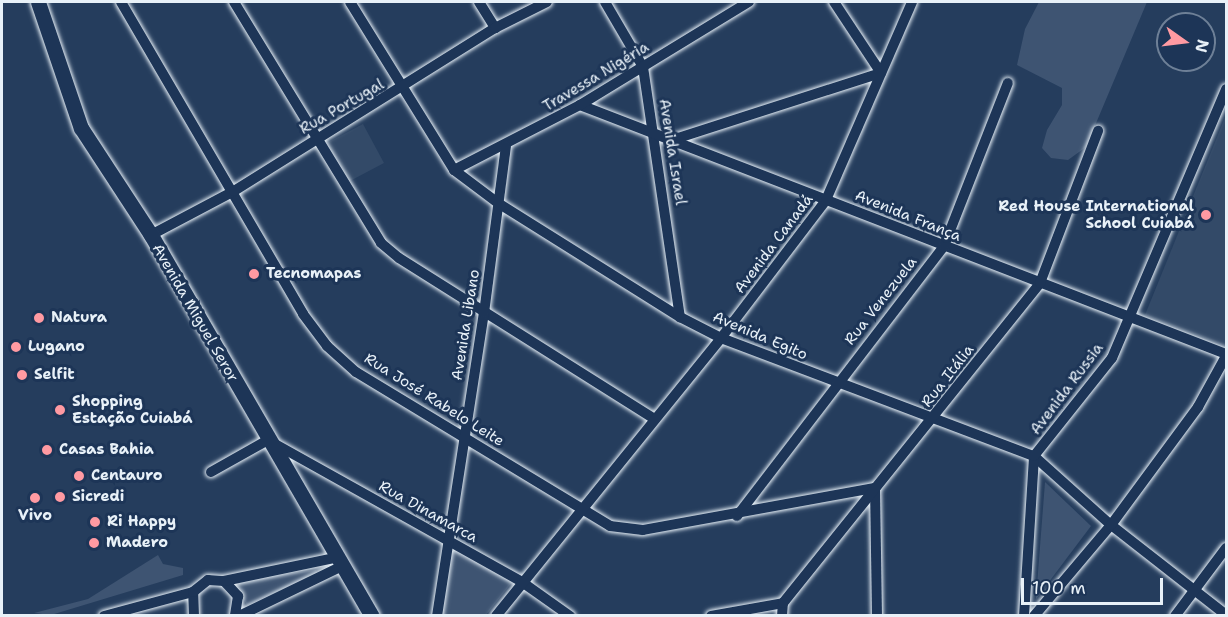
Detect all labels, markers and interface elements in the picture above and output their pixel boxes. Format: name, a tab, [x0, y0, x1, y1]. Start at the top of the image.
north arrow	[1156, 12, 1216, 72]
text: N	[1190, 37, 1214, 55]
street label: Travessa Nigéria	[540, 38, 652, 116]
street label: Rua Portugal	[297, 76, 387, 138]
street label: Avenida Israel	[655, 98, 689, 206]
street label: Avenida França	[852, 187, 964, 245]
street label: Avenida Canadá	[731, 191, 817, 297]
place label: Red House International School Cuiabá	[998, 197, 1194, 232]
marker: Red House International School Cuiabá	[1199, 208, 1213, 222]
street label: Avenida Miguel Seror	[148, 241, 242, 385]
street label: Rua Venezuela	[841, 253, 921, 349]
place label: Tecnomapas	[266, 265, 361, 283]
marker: Tecnomapas	[247, 267, 261, 281]
street label: Avenida Libano	[448, 268, 484, 382]
street label: Avenida Egito	[710, 308, 810, 364]
place label: Natura	[51, 309, 107, 327]
marker: Natura	[32, 311, 46, 325]
place label: Lugano	[28, 338, 85, 356]
marker: Lugano	[9, 340, 23, 354]
street label: Avenida Russia	[1027, 340, 1107, 438]
street label: Rua Itália	[918, 341, 978, 411]
street label: Rua José Rabelo Leite	[361, 350, 507, 450]
place label: Selfit	[34, 366, 75, 384]
marker: Selfit	[15, 368, 29, 382]
place label: Shopping Estação Cuiabá	[72, 392, 193, 427]
marker: Shopping Estação Cuiabá	[53, 403, 67, 417]
place label: Casas Bahia	[59, 441, 154, 459]
marker: Casas Bahia	[40, 443, 54, 457]
place label: Centauro	[91, 467, 163, 485]
marker: Centauro	[72, 469, 86, 483]
street label: Rua Dinamarca	[375, 477, 481, 547]
place label: Sicredi	[72, 488, 124, 506]
marker: Sicredi	[53, 490, 67, 504]
marker: Vivo	[28, 491, 42, 505]
place label: Vivo	[18, 507, 52, 525]
place label: Ri Happy	[107, 513, 176, 531]
marker: Ri Happy	[88, 515, 102, 529]
place label: Madero	[106, 534, 168, 552]
marker: Madero	[87, 536, 101, 550]
scale bar	[1024, 566, 1166, 604]
text: 100 m	[1032, 576, 1086, 600]

